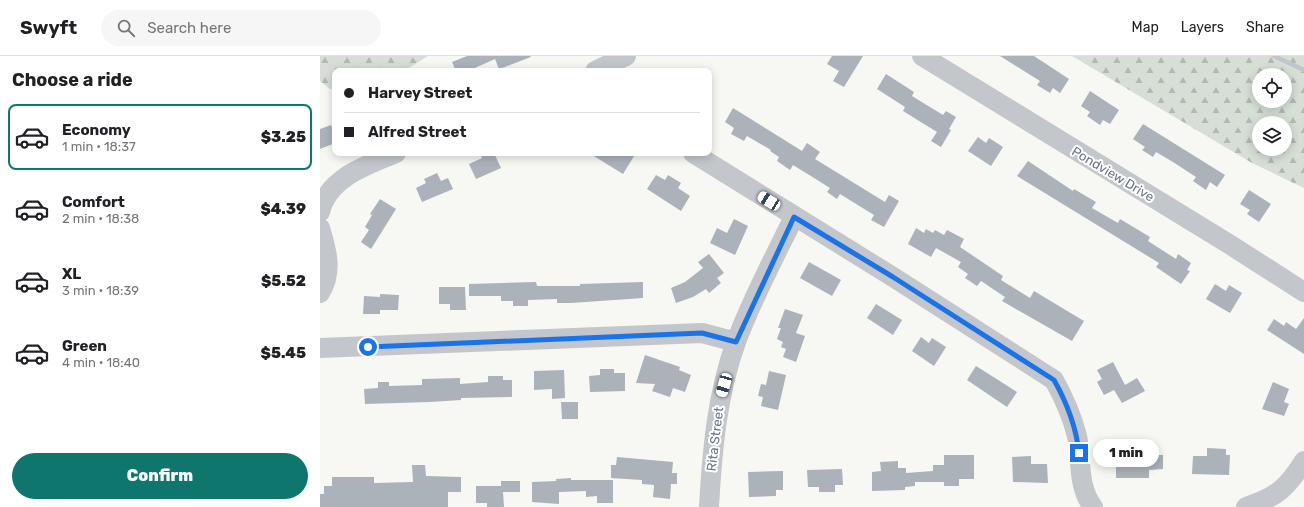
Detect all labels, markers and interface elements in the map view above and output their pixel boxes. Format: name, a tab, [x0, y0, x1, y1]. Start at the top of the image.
search box	[101, 10, 381, 46]
text: Swyft	[20, 16, 77, 39]
icon: search	[115, 17, 137, 39]
text: Search here	[147, 19, 231, 37]
text: Map	[1132, 19, 1159, 36]
text: Layers	[1181, 19, 1224, 36]
text: Share	[1246, 19, 1284, 36]
map controls	[1252, 68, 1292, 156]
button: locate	[1252, 68, 1292, 108]
text: Choose a ride	[12, 69, 133, 91]
text: Harvey Street	[368, 84, 472, 102]
button: layers	[1252, 116, 1292, 156]
icon: car	[14, 119, 50, 155]
text: Economy	[62, 121, 131, 139]
text: Alfred Street	[368, 123, 466, 141]
text: $3.25	[261, 128, 306, 146]
text: 1 min · 18:37	[62, 139, 136, 154]
street label: Pondview Drive	[1069, 144, 1157, 204]
car	[756, 190, 782, 212]
icon: car	[14, 191, 50, 227]
text: Comfort	[62, 193, 125, 211]
text: $4.39	[260, 200, 306, 218]
text: 2 min · 18:38	[62, 211, 139, 226]
icon: car	[14, 263, 50, 299]
text: XL	[62, 265, 81, 283]
text: $5.52	[261, 272, 306, 290]
text: 3 min · 18:39	[62, 283, 139, 298]
icon: car	[14, 335, 50, 371]
text: Green	[62, 337, 107, 355]
route start	[359, 338, 377, 356]
text: $5.45	[261, 344, 306, 362]
text: 4 min · 18:40	[62, 355, 140, 370]
car	[715, 372, 733, 398]
street label: Rita Street	[704, 406, 726, 472]
callout: 1 min	[1093, 439, 1159, 467]
route end	[1070, 444, 1088, 462]
text: 1 min	[1109, 445, 1143, 460]
button: Confirm	[12, 453, 308, 499]

